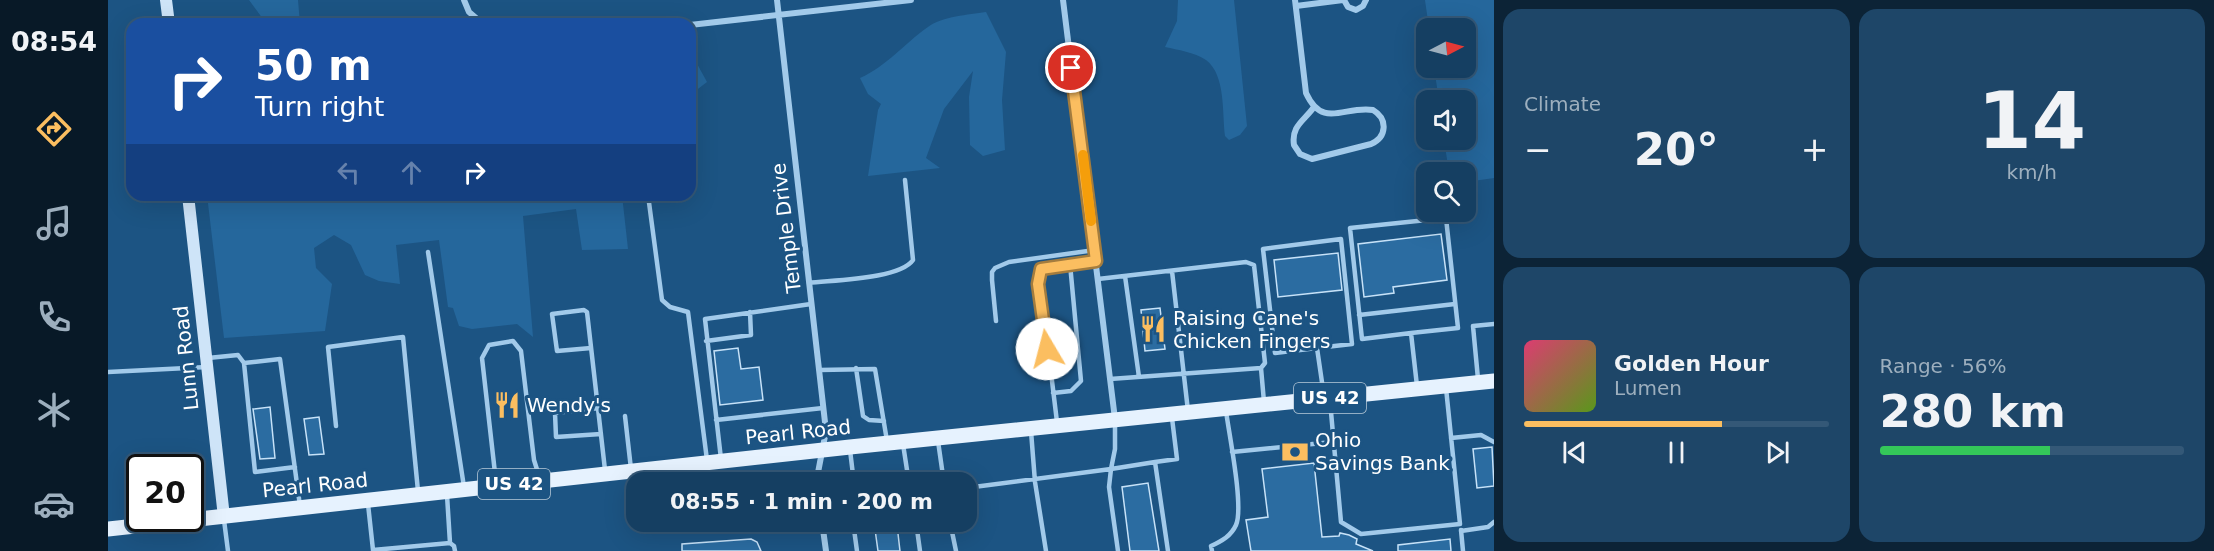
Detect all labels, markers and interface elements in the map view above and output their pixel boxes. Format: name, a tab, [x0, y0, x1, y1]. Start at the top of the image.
north arrow	[1416, 18, 1476, 78]
map controls	[1416, 18, 1476, 222]
text: 08:54	[11, 26, 97, 57]
text: 50 m	[255, 41, 372, 90]
icon: right	[156, 42, 234, 120]
pin	[1045, 42, 1096, 93]
icon: arrive	[1054, 51, 1087, 84]
text: 14	[1977, 76, 2086, 166]
button: sound	[1416, 90, 1476, 150]
text: Turn right	[255, 91, 384, 122]
text: Climate	[1524, 92, 1601, 116]
icon: directions	[33, 108, 75, 150]
text: 20°	[1634, 123, 1719, 176]
text: −	[1524, 130, 1552, 169]
text: +	[1801, 130, 1829, 169]
icon: left	[332, 156, 365, 189]
icon: ahead	[395, 156, 428, 189]
icon: right	[458, 156, 491, 189]
text: km/h	[2007, 160, 2057, 184]
street label: Temple Drive	[766, 162, 806, 295]
button: search	[1416, 162, 1476, 222]
icon: music	[33, 202, 75, 244]
icon: phone	[33, 296, 75, 338]
street label: Lunn Road	[169, 304, 203, 412]
place label: Raising Cane's Chicken Fingers	[1173, 306, 1330, 353]
restaurant icon: Raising Cane's Chicken Fingers	[1138, 314, 1168, 344]
position arrow	[1015, 317, 1079, 381]
text: Golden Hour	[1614, 351, 1769, 376]
text: Range · 56%	[1880, 354, 2006, 378]
text: Lumen	[1614, 376, 1682, 400]
road number: US 42	[1294, 383, 1366, 413]
text: 280 km	[1880, 385, 2066, 438]
icon: climate	[33, 389, 75, 431]
restaurant icon: Wendy's	[492, 390, 522, 420]
place label: Wendy's	[527, 393, 611, 417]
street label: Pearl Road	[744, 415, 852, 449]
place label: Ohio Savings Bank	[1315, 428, 1450, 475]
icon: previous	[1558, 436, 1591, 469]
icon: pause	[1660, 436, 1693, 469]
icon: next	[1761, 436, 1794, 469]
bank icon: Ohio Savings Bank	[1280, 437, 1310, 467]
speed limit sign: 20	[126, 454, 204, 532]
street label: Pearl Road	[261, 468, 369, 502]
road number: US 42	[478, 469, 550, 499]
icon: car	[33, 483, 75, 525]
text: 08:55 · 1 min · 200 m	[670, 489, 933, 514]

